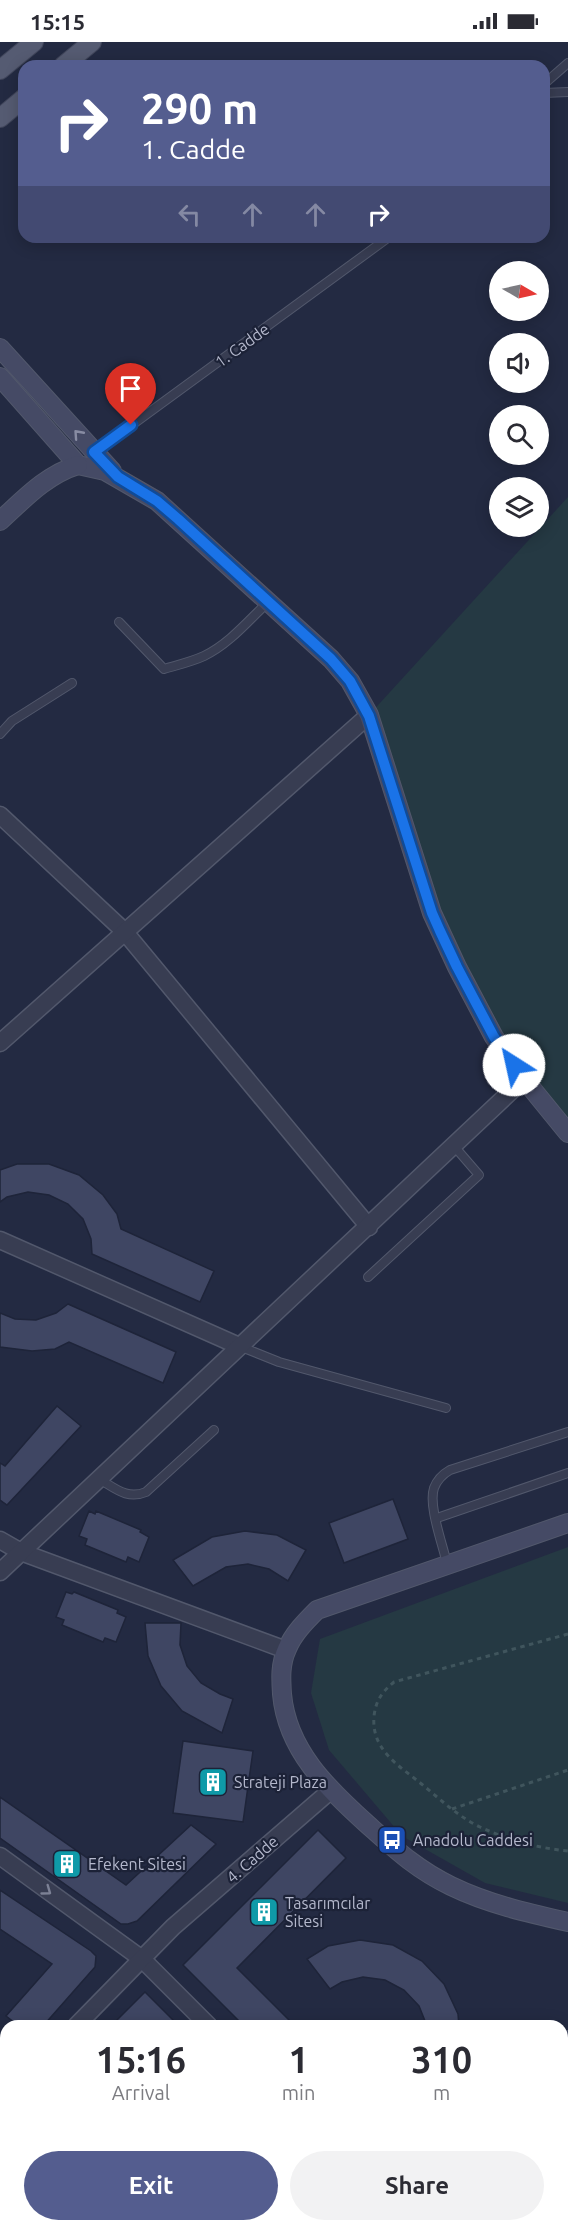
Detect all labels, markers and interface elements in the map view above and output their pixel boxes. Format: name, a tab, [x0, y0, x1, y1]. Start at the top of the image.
text: 15:15	[30, 9, 85, 34]
icon: right	[42, 84, 120, 162]
text: 290 m	[141, 85, 258, 132]
text: 1. Cadde	[141, 134, 246, 164]
icon: left	[173, 198, 206, 231]
icon: ahead	[236, 198, 269, 231]
icon: ahead	[299, 198, 332, 231]
icon: right	[362, 198, 395, 231]
north arrow	[489, 261, 549, 321]
map controls	[489, 261, 549, 537]
street label: 1. Cadde	[212, 319, 272, 371]
button: sound	[489, 333, 549, 393]
pin	[105, 363, 156, 425]
icon: arrive	[114, 372, 147, 405]
button: search	[489, 405, 549, 465]
one-way arrow	[74, 430, 85, 441]
button: layers	[489, 477, 549, 537]
position arrow	[482, 1033, 546, 1097]
building icon: Strateji Plaza	[197, 1766, 229, 1798]
place label: Strateji Plaza	[234, 1773, 327, 1791]
bus stop icon: Anadolu Caddesi	[376, 1824, 408, 1856]
place label: Anadolu Caddesi	[413, 1831, 533, 1849]
street label: 4. Cadde	[223, 1832, 281, 1886]
building icon: Efekent Sitesi	[51, 1848, 83, 1880]
place label: Efekent Sitesi	[88, 1855, 186, 1873]
one-way arrow	[41, 1883, 52, 1894]
place label: Tasarımcılar Sitesi	[285, 1894, 370, 1930]
building icon: Tasarımcılar Sitesi	[248, 1896, 280, 1928]
text: 15:16	[96, 2039, 186, 2080]
text: 1	[288, 2039, 309, 2080]
text: 310	[411, 2039, 472, 2080]
text: Arrival	[112, 2081, 170, 2104]
text: min	[282, 2081, 315, 2104]
text: m	[433, 2081, 450, 2104]
button: Exit	[24, 2151, 278, 2220]
button: Share	[290, 2151, 544, 2220]

